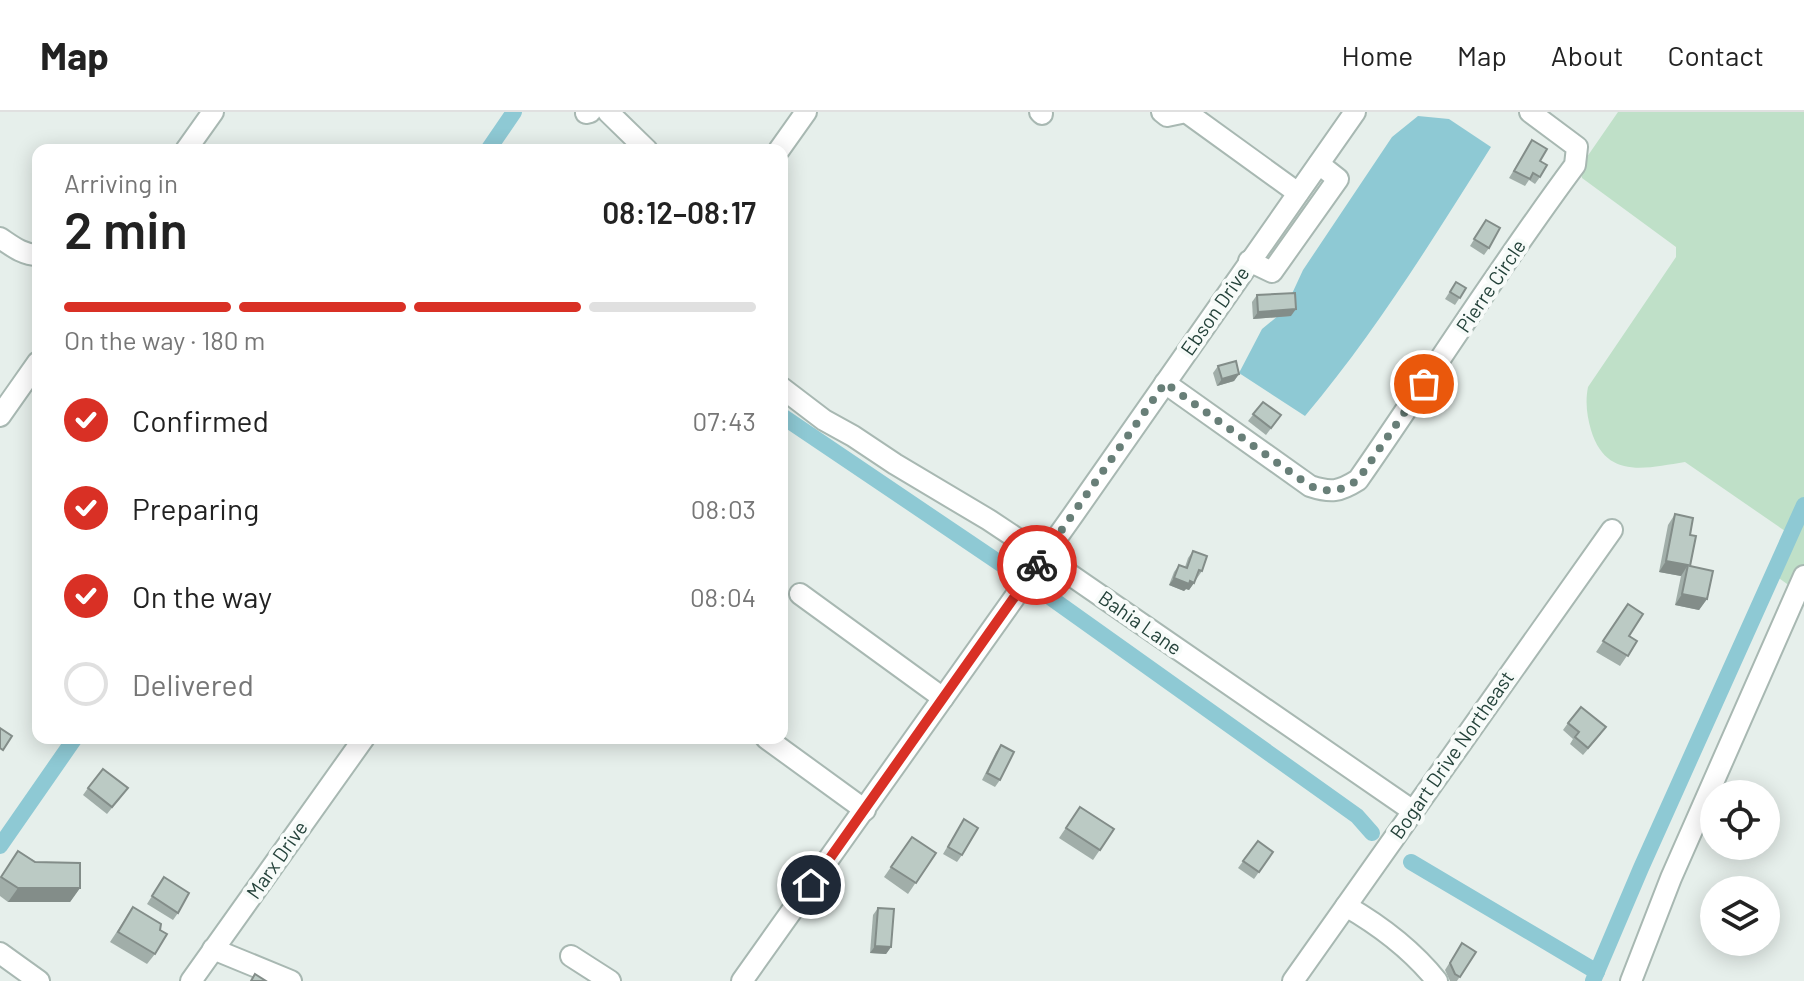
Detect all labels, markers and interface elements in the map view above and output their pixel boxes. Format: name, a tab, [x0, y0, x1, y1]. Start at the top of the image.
text: Map	[40, 32, 109, 78]
text: Home	[1342, 38, 1413, 72]
text: Map	[1457, 38, 1507, 72]
text: About	[1551, 38, 1623, 72]
text: Contact	[1667, 38, 1764, 72]
text: Arriving in	[64, 167, 178, 198]
text: 08:12–08:17	[602, 194, 756, 230]
text: 2 min	[64, 197, 188, 259]
street label: Pierre Circle	[1450, 234, 1530, 336]
street label: Ebson Drive	[1175, 261, 1254, 359]
text: On the way · 180 m	[64, 324, 265, 355]
pin	[1390, 350, 1458, 418]
icon: bag	[1402, 362, 1446, 406]
icon: check	[64, 398, 108, 442]
text: Confirmed	[132, 402, 269, 438]
text: 07:43	[692, 405, 756, 436]
icon: check	[64, 486, 108, 530]
text: Preparing	[132, 490, 259, 526]
text: 08:03	[691, 493, 756, 524]
courier	[997, 525, 1077, 605]
icon: bike	[1015, 543, 1059, 587]
icon: check	[64, 574, 108, 618]
text: On the way	[132, 578, 272, 614]
text: 08:04	[690, 581, 756, 612]
street label: Bahia Lane	[1095, 585, 1187, 659]
text: Delivered	[132, 666, 254, 702]
street label: Bogart Drive Northeast	[1384, 666, 1518, 843]
map controls	[1700, 780, 1780, 956]
button: locate	[1700, 780, 1780, 860]
street label: Marx Drive	[241, 816, 312, 903]
pin	[777, 851, 845, 919]
icon: home	[789, 863, 833, 907]
button: layers	[1700, 876, 1780, 956]

